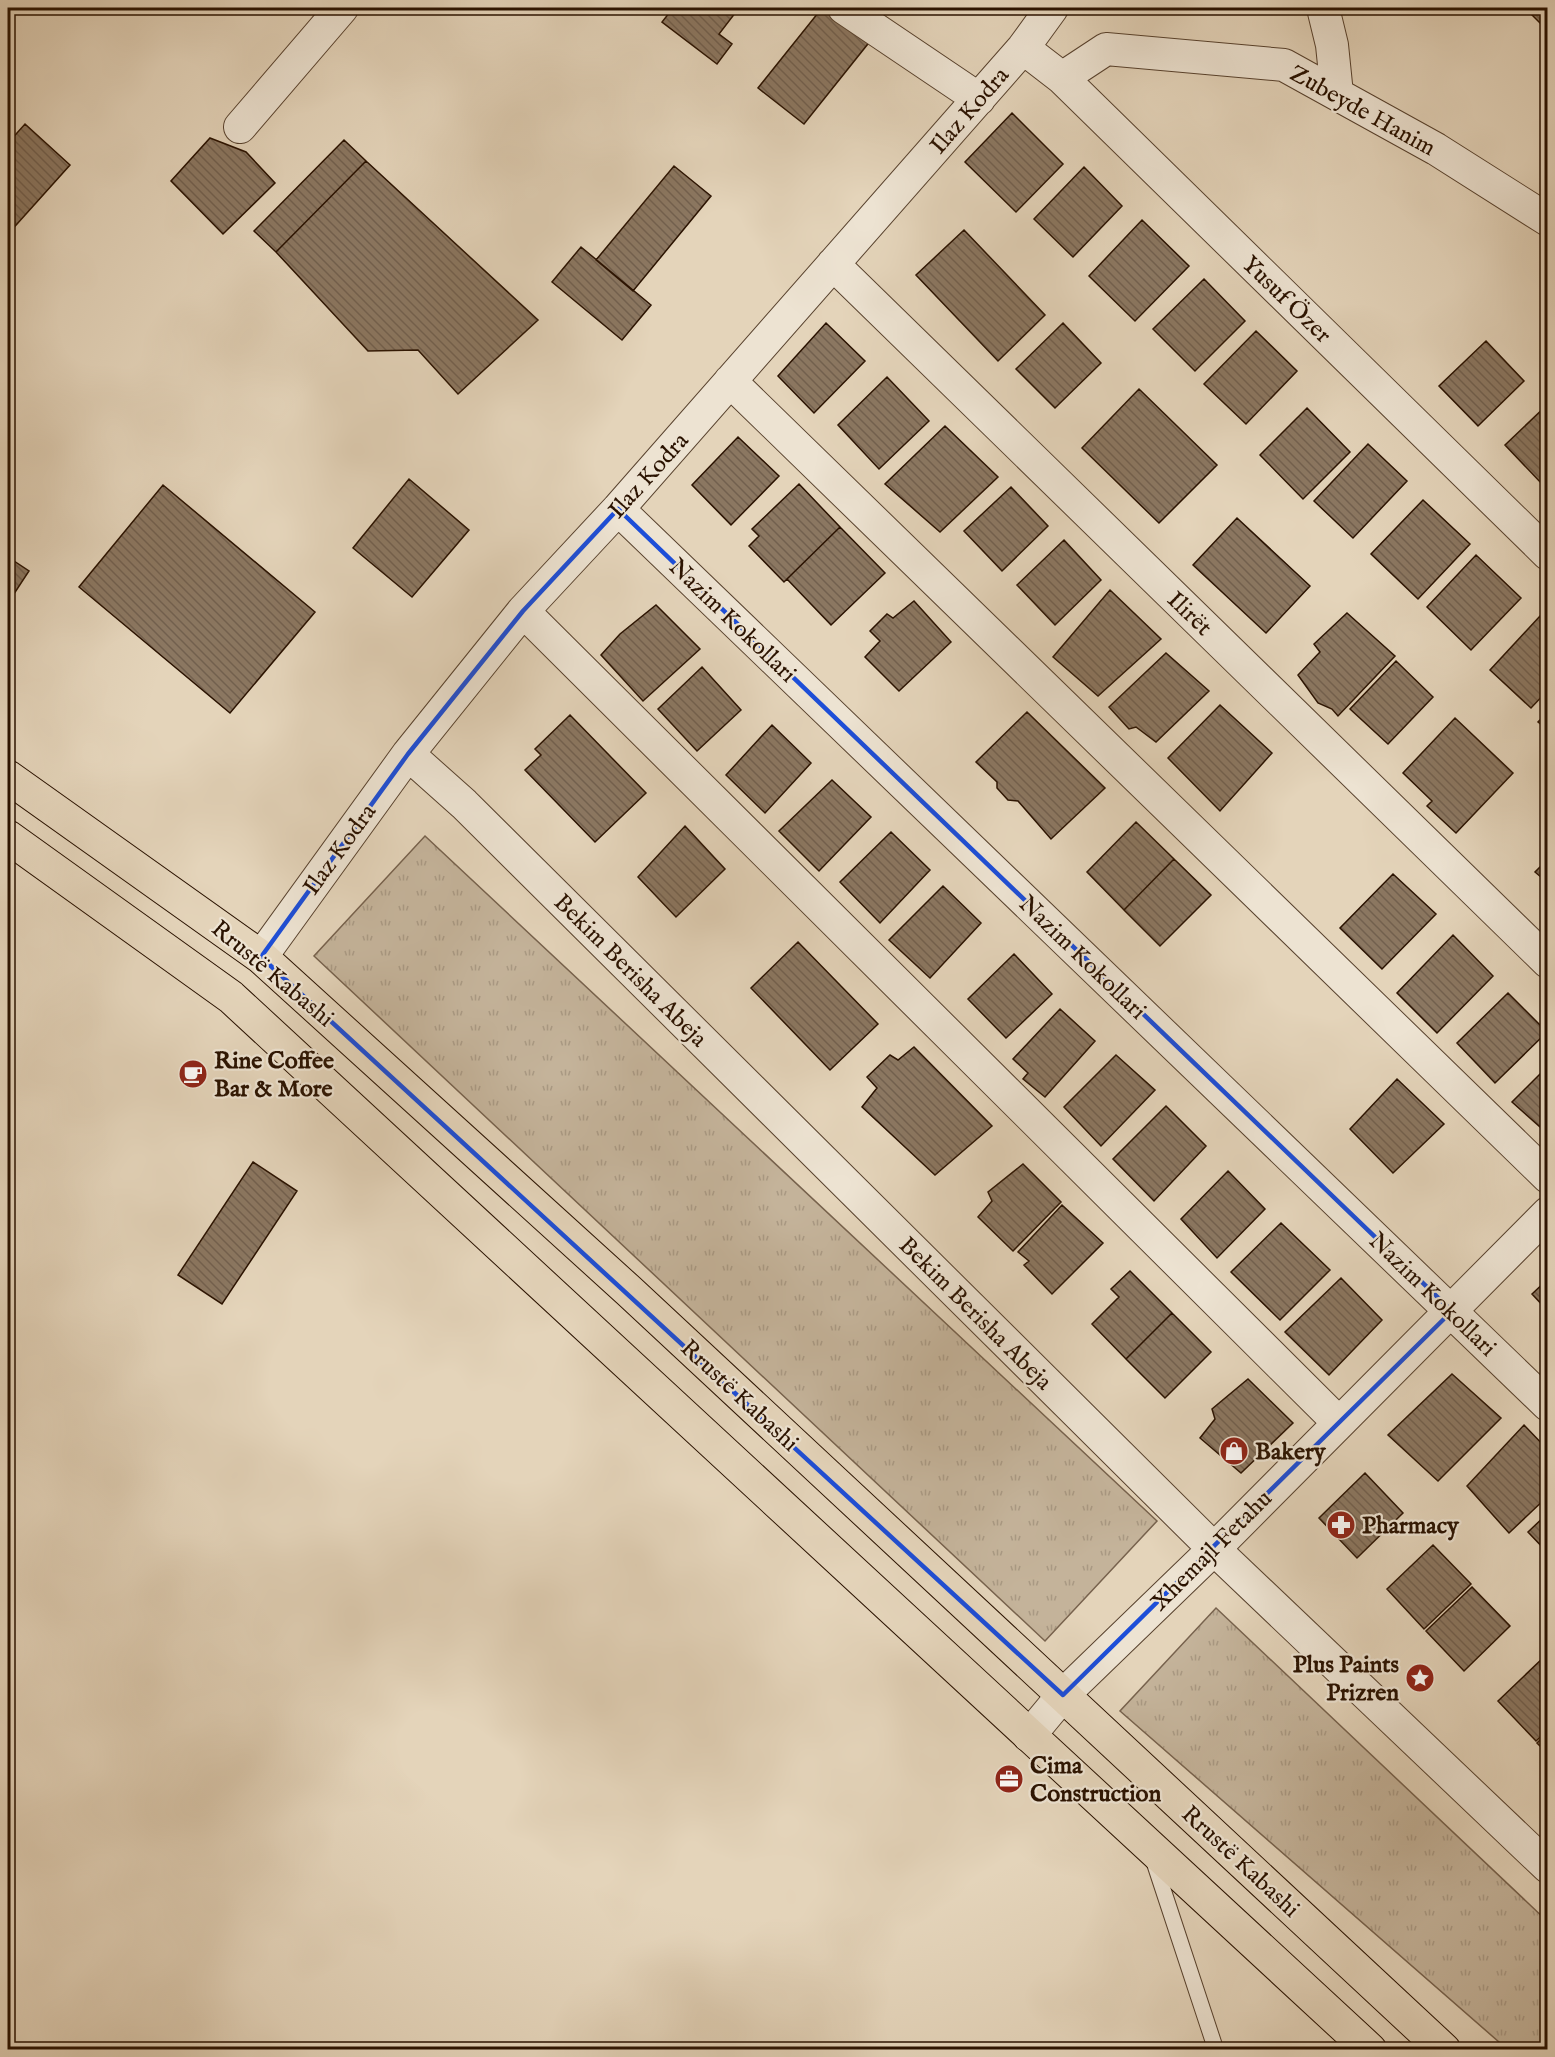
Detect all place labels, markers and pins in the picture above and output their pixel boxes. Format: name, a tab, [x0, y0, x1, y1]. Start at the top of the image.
place label: Rine Coffee Bar & More	[214, 1046, 334, 1105]
cafe icon: Rine Coffee Bar & More	[177, 1058, 209, 1090]
shop icon: Bakery	[1218, 1435, 1250, 1467]
place label: Bakery	[1255, 1437, 1327, 1468]
pharmacy icon: Pharmacy	[1325, 1509, 1357, 1541]
place label: Pharmacy	[1362, 1511, 1460, 1542]
place label: Plus Paints Prizren	[1293, 1650, 1400, 1709]
place icon: Plus Paints Prizren	[1404, 1662, 1436, 1694]
place label: Cima Construction	[1030, 1751, 1161, 1810]
office icon: Cima Construction	[993, 1763, 1025, 1795]

